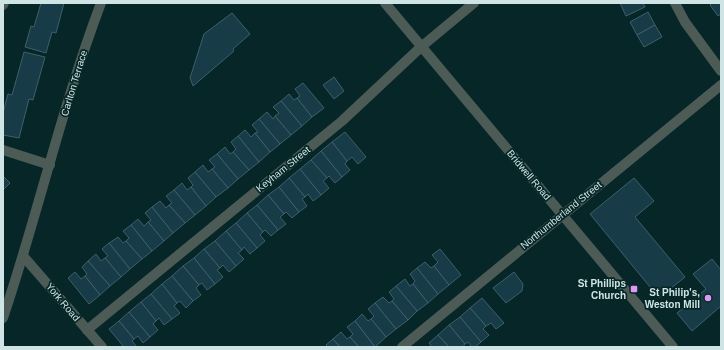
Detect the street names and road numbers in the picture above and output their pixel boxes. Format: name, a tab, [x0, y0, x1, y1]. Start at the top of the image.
street label: Carlton Terrace	[59, 48, 89, 117]
street label: Keyham Street	[254, 144, 312, 194]
street label: Bridwell Road	[505, 148, 553, 202]
street label: Northumberland Street	[518, 179, 604, 251]
street label: York Road	[44, 281, 82, 323]

